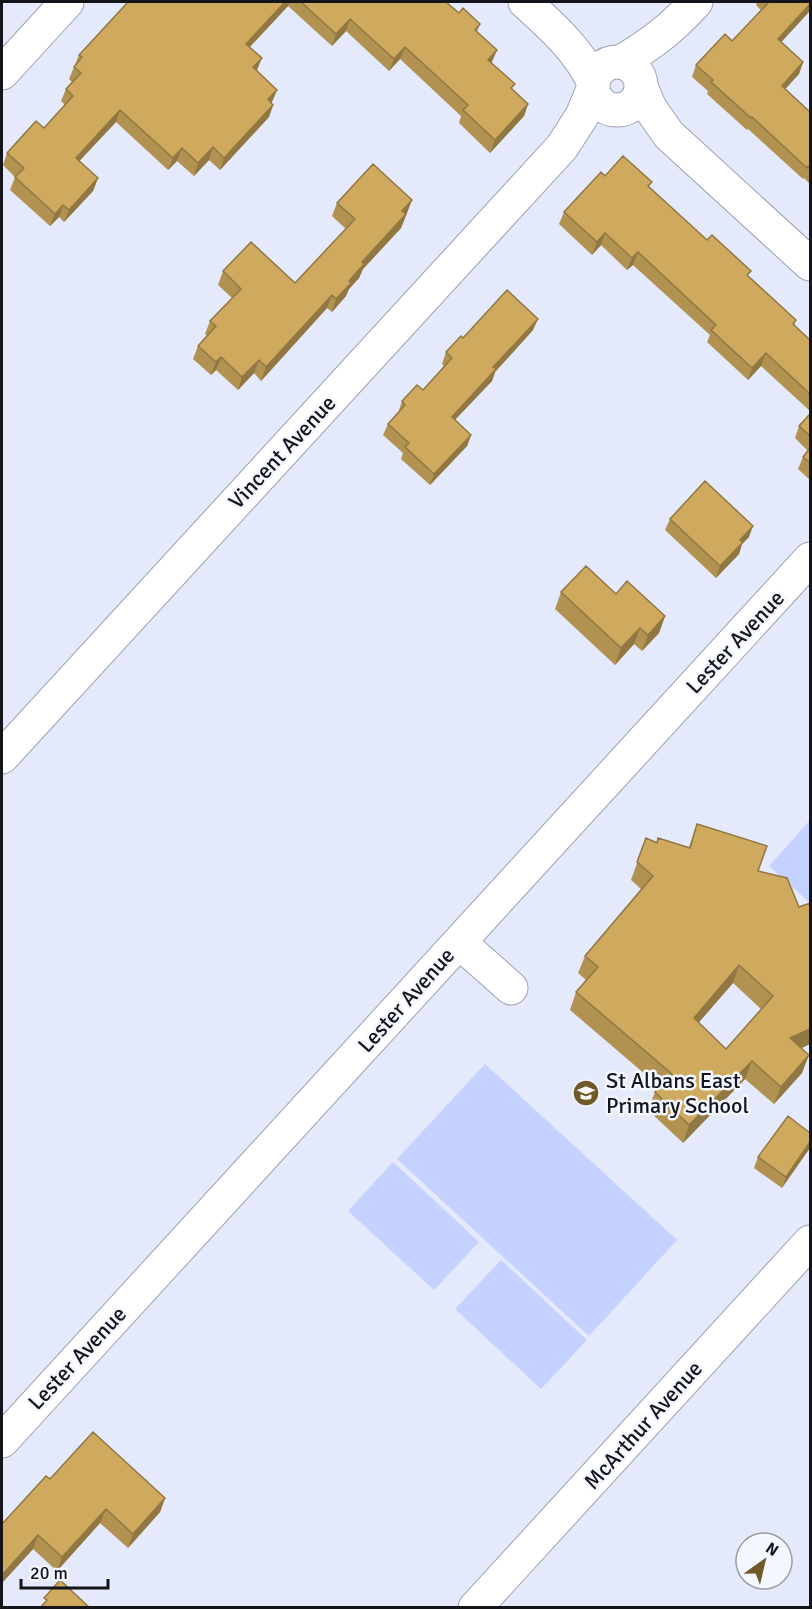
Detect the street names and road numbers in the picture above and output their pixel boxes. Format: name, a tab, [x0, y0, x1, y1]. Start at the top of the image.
street label: Vincent Avenue	[223, 390, 341, 514]
street label: Lester Avenue	[680, 585, 790, 699]
street label: Lester Avenue	[352, 942, 460, 1058]
street label: Lester Avenue	[22, 1301, 132, 1415]
street label: McArthur Avenue	[578, 1355, 708, 1495]

